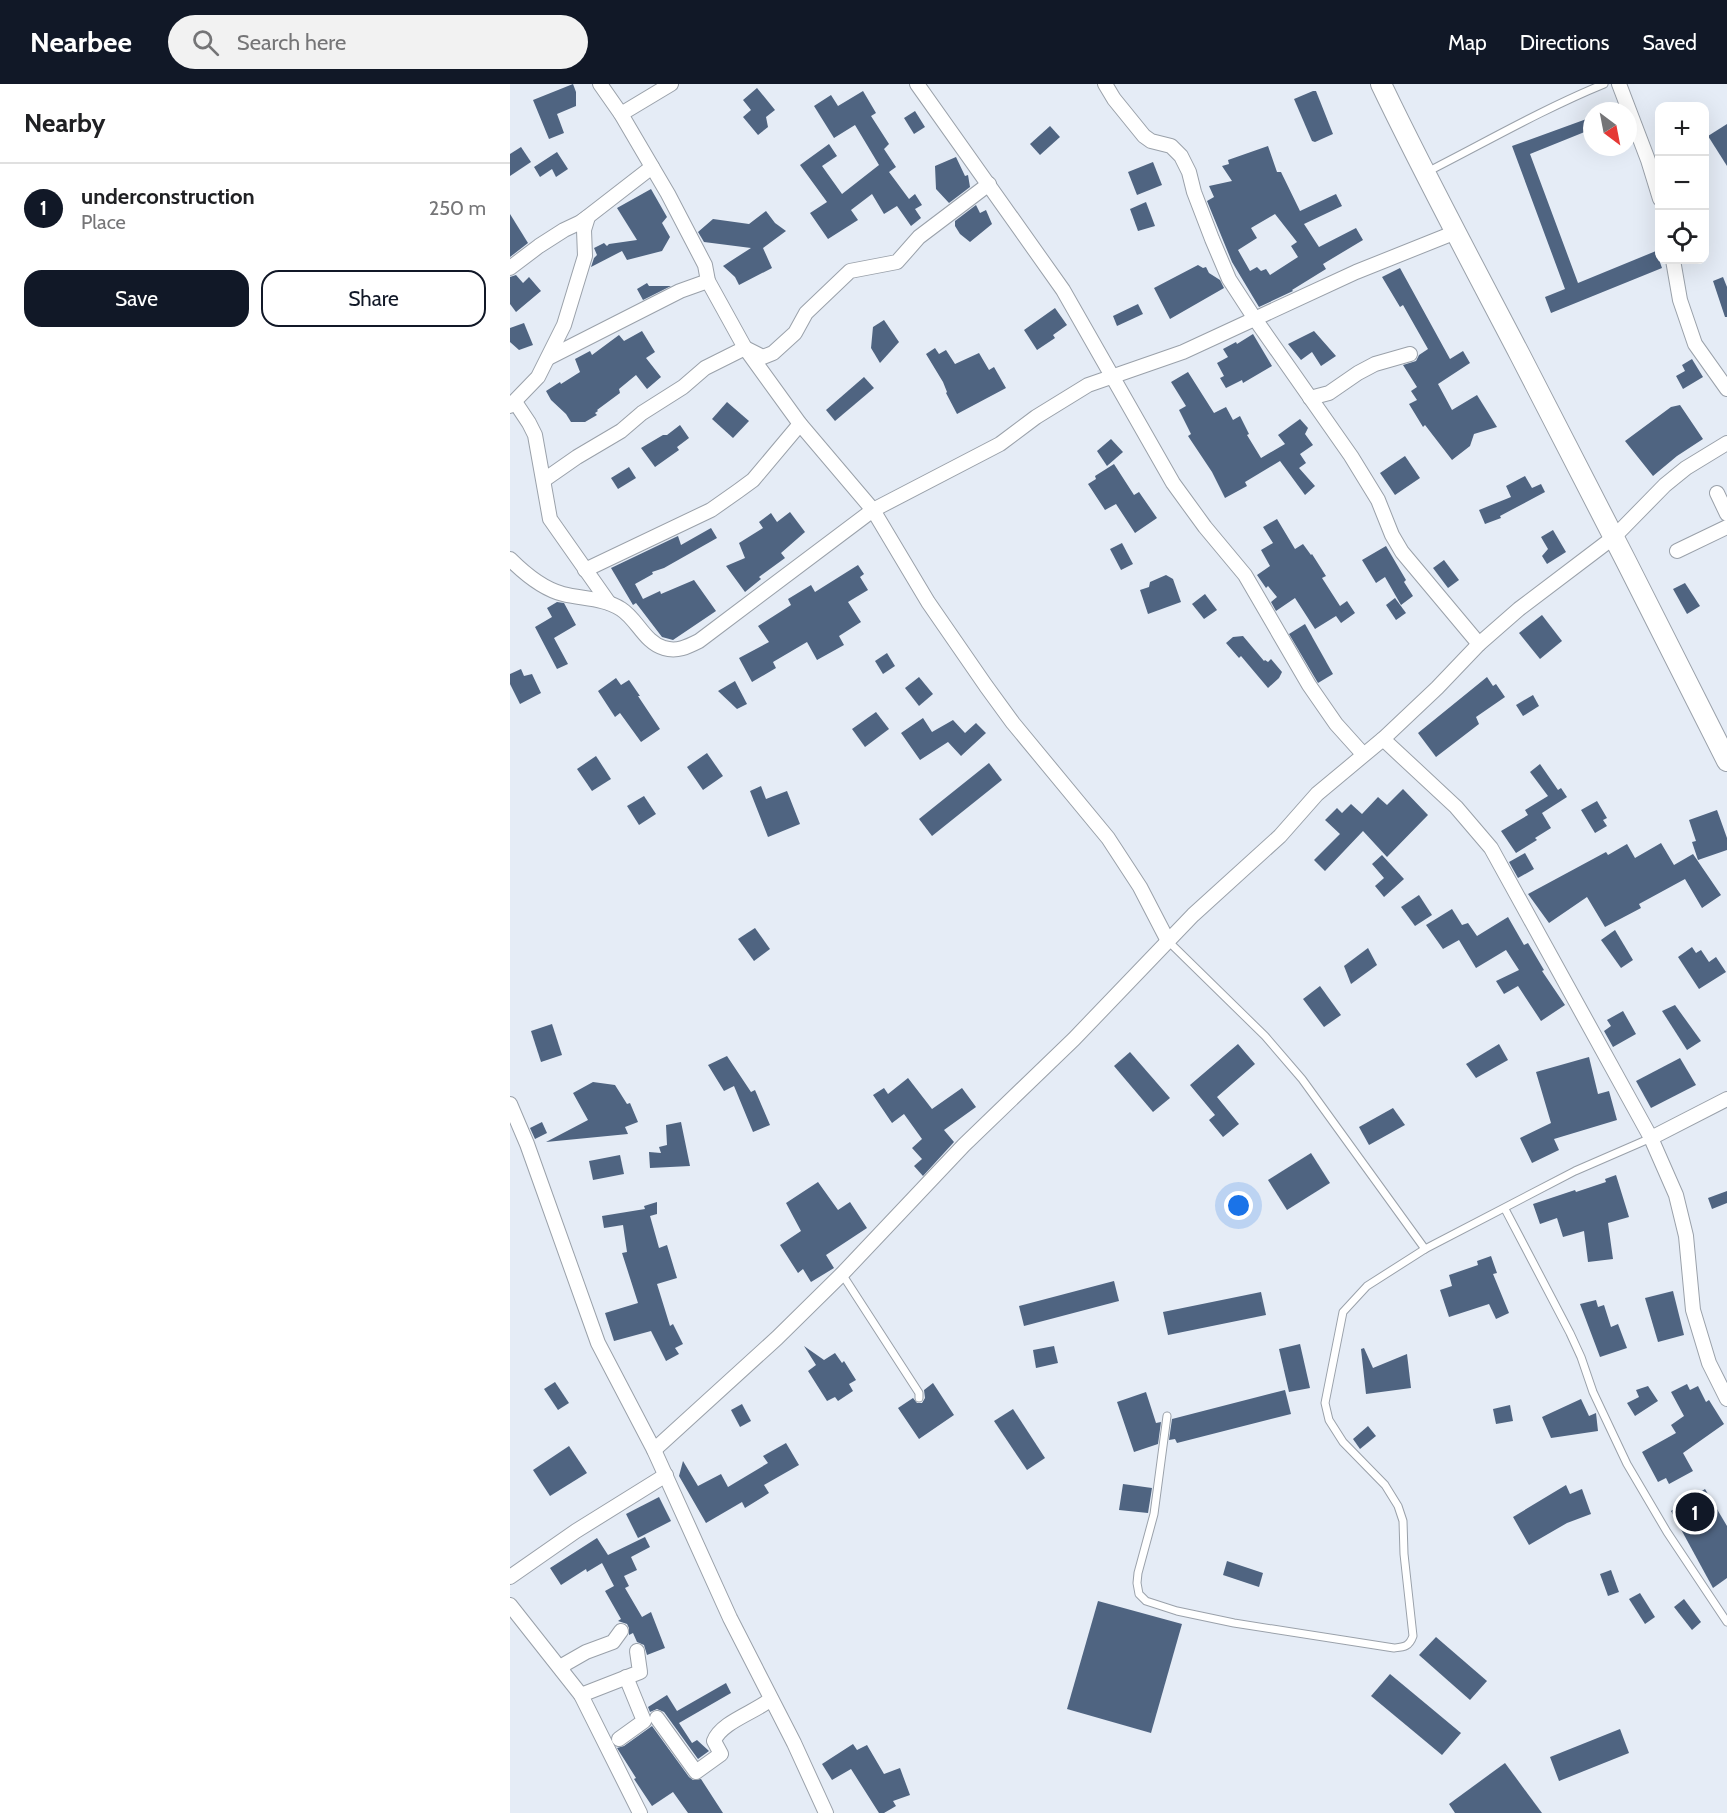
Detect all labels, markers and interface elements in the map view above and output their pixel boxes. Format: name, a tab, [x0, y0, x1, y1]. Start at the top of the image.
search box	[168, 15, 588, 69]
text: Nearbee	[30, 25, 132, 59]
icon: search	[189, 26, 222, 59]
text: Search here	[237, 29, 346, 56]
text: Map	[1448, 30, 1487, 55]
text: Directions	[1520, 30, 1609, 55]
text: Saved	[1642, 30, 1697, 55]
north arrow	[1583, 102, 1637, 156]
map controls	[1655, 102, 1709, 264]
button: +	[1655, 102, 1709, 156]
text: Nearby	[24, 107, 105, 139]
button: −	[1655, 156, 1709, 210]
text: underconstruction	[81, 183, 255, 210]
text: 1	[40, 196, 47, 220]
text: 250 m	[429, 196, 486, 220]
text: Place	[81, 210, 126, 234]
button: locate	[1655, 210, 1709, 264]
button: Save	[24, 270, 249, 327]
button: Share	[261, 270, 486, 327]
your location	[1224, 1191, 1253, 1220]
pin: 1	[1676, 1490, 1714, 1534]

